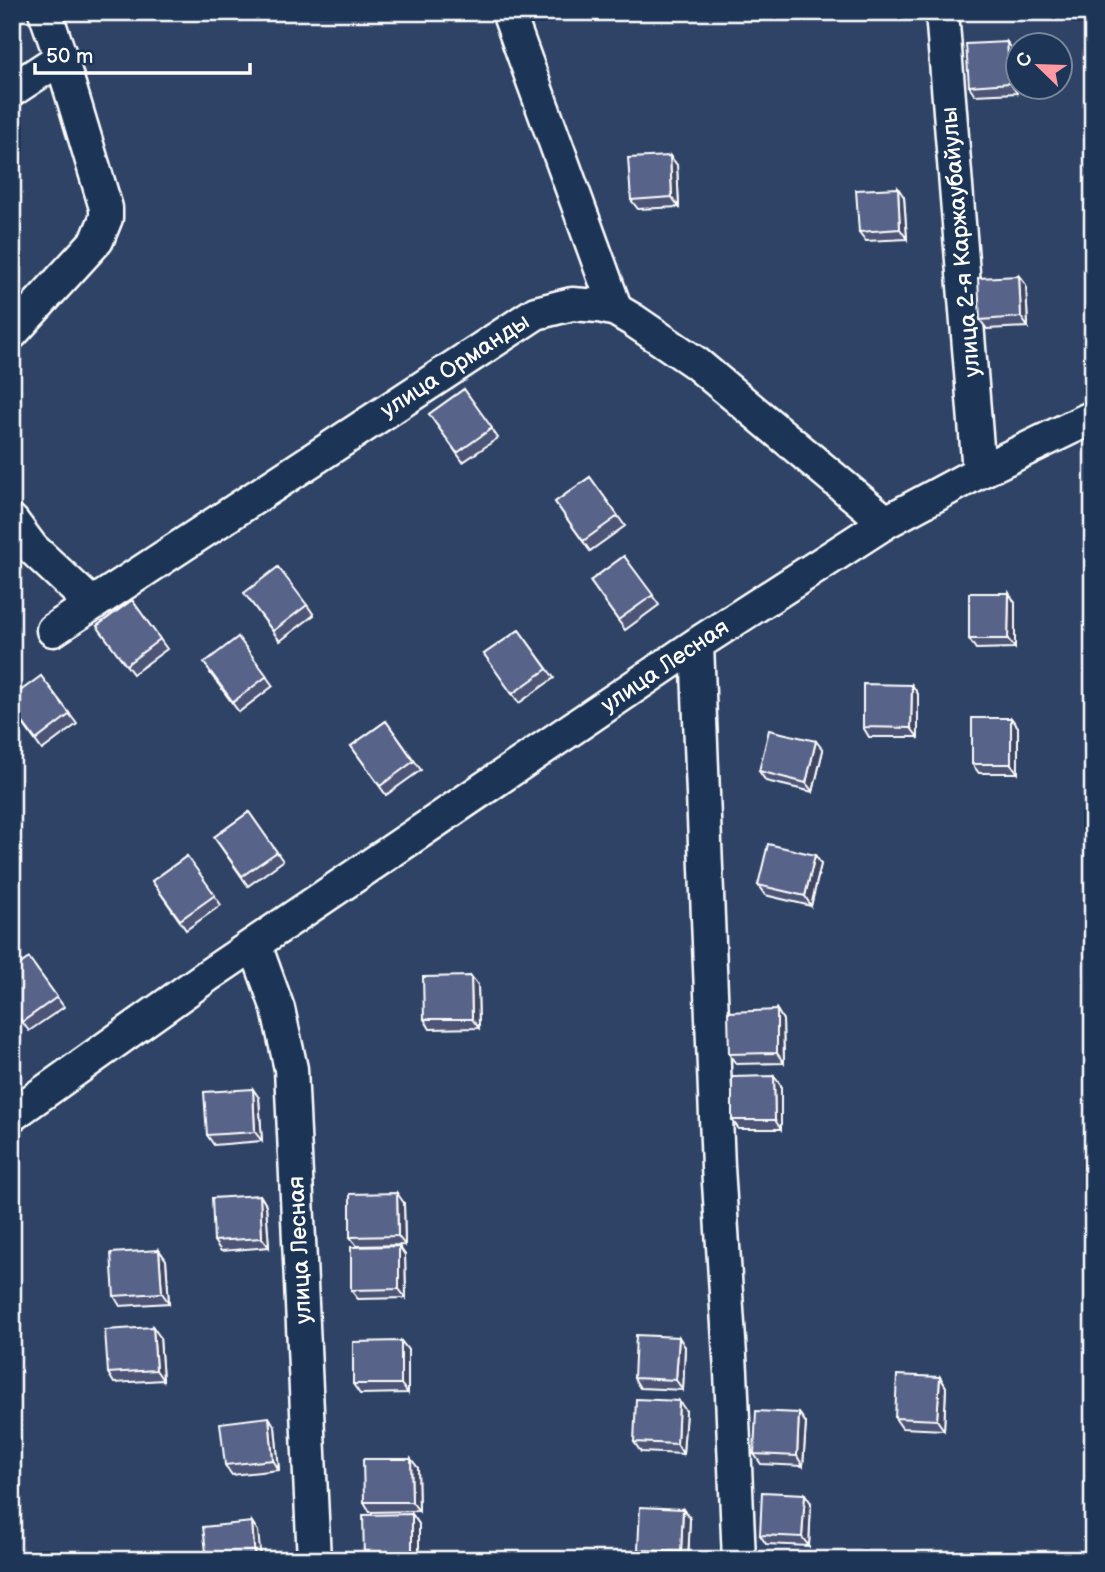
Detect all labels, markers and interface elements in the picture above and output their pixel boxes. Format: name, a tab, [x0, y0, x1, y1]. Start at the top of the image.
scale bar	[35, 32, 250, 76]
north arrow	[1004, 32, 1074, 102]
text: 50 m	[46, 44, 93, 69]
text: С	[1012, 49, 1038, 71]
street label: улица 2-я Каржаубайулы	[935, 106, 987, 378]
street label: улица Орманды	[375, 308, 535, 424]
street label: улица Лесная	[596, 613, 734, 719]
street label: улица Лесная	[282, 1175, 318, 1325]

